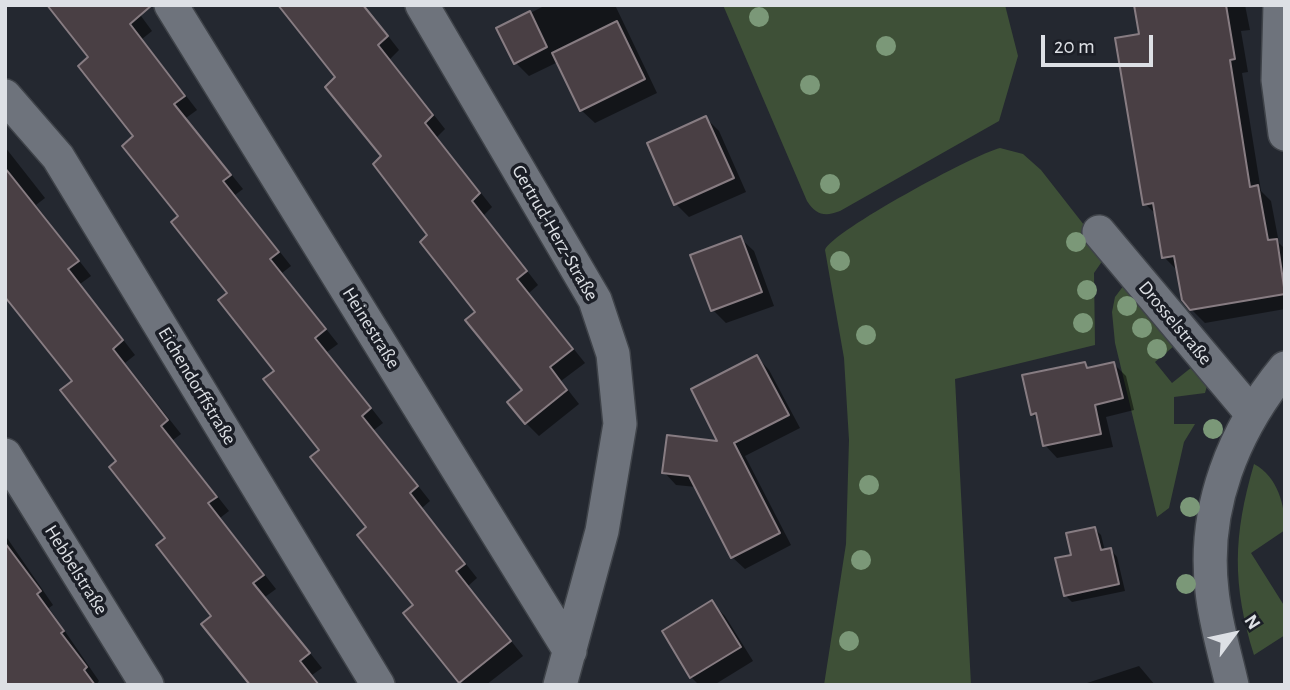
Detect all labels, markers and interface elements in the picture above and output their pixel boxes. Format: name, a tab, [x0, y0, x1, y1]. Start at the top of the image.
scale bar	[1045, 21, 1157, 65]
text: 20 m	[1054, 36, 1095, 57]
street label: Gertrud-Herz-Straße	[507, 161, 603, 305]
street label: Drosselstraße	[1133, 276, 1217, 370]
street label: Heinestraße	[337, 283, 405, 373]
street label: Eichendorffstraße	[153, 323, 241, 449]
street label: Hebbelstraße	[39, 521, 113, 619]
north arrow	[1199, 599, 1269, 669]
text: N	[1240, 612, 1264, 633]

